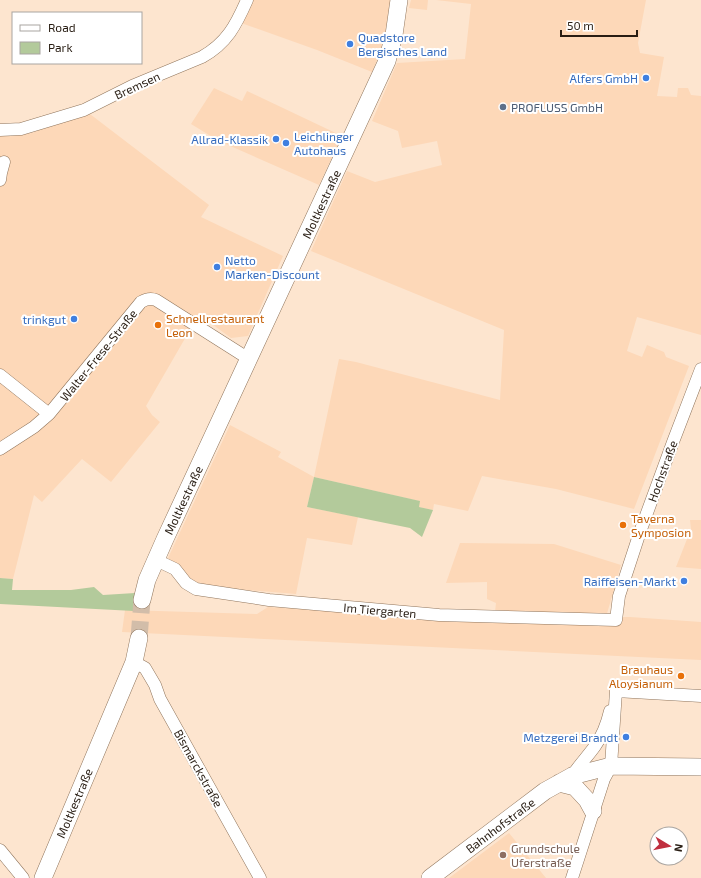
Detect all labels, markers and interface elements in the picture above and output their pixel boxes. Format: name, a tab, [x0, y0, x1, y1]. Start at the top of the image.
legend	[12, 12, 142, 64]
scale bar	[561, 12, 637, 38]
text: 50 m	[567, 18, 594, 32]
text: Road	[48, 20, 76, 34]
place label: Quadstore Bergisches Land	[358, 30, 447, 58]
marker: Quadstore Bergisches Land	[345, 39, 355, 49]
text: Park	[48, 40, 73, 54]
street label: Bremsen	[112, 68, 162, 102]
place label: Alfers GmbH	[570, 71, 638, 85]
marker: Alfers GmbH	[641, 73, 651, 83]
place label: PROFLUSS GmbH	[511, 100, 603, 114]
marker: PROFLUSS GmbH	[498, 102, 508, 112]
place label: Leichlinger Autohaus	[294, 129, 354, 157]
place label: Allrad-Klassik	[191, 132, 268, 146]
marker: Allrad-Klassik	[271, 134, 281, 144]
marker: Leichlinger Autohaus	[281, 138, 291, 148]
street label: Moltkestraße	[299, 167, 343, 241]
place label: Netto Marken-Discount	[225, 253, 320, 281]
marker: Netto Marken-Discount	[212, 262, 222, 272]
street label: Walter-Frese-Straße	[57, 306, 139, 404]
place label: Schnellrestaurant Leon	[166, 311, 265, 339]
place label: trinkgut	[22, 312, 66, 326]
marker: trinkgut	[69, 314, 79, 324]
marker: Schnellrestaurant Leon	[153, 320, 163, 330]
street label: Hochstraße	[644, 438, 680, 504]
street label: Moltkestraße	[161, 463, 205, 537]
place label: Taverna Symposion	[631, 511, 691, 539]
marker: Taverna Symposion	[618, 520, 628, 530]
place label: Raiffeisen-Markt	[584, 574, 676, 588]
marker: Raiffeisen-Markt	[679, 576, 689, 586]
street label: Im Tiergarten	[343, 600, 417, 620]
place label: Brauhaus Aloysianum	[609, 662, 673, 690]
marker: Brauhaus Aloysianum	[676, 671, 686, 681]
street label: Bismarckstraße	[172, 727, 226, 809]
place label: Metzgerei Brandt	[523, 730, 618, 744]
marker: Metzgerei Brandt	[621, 732, 631, 742]
street label: Moltkestraße	[53, 766, 95, 840]
street label: Bahnhofstraße	[463, 794, 537, 856]
north arrow	[649, 826, 689, 866]
place label: Grundschule Uferstraße	[511, 841, 580, 869]
text: N	[672, 843, 686, 853]
marker: Grundschule Uferstraße	[498, 850, 508, 860]

